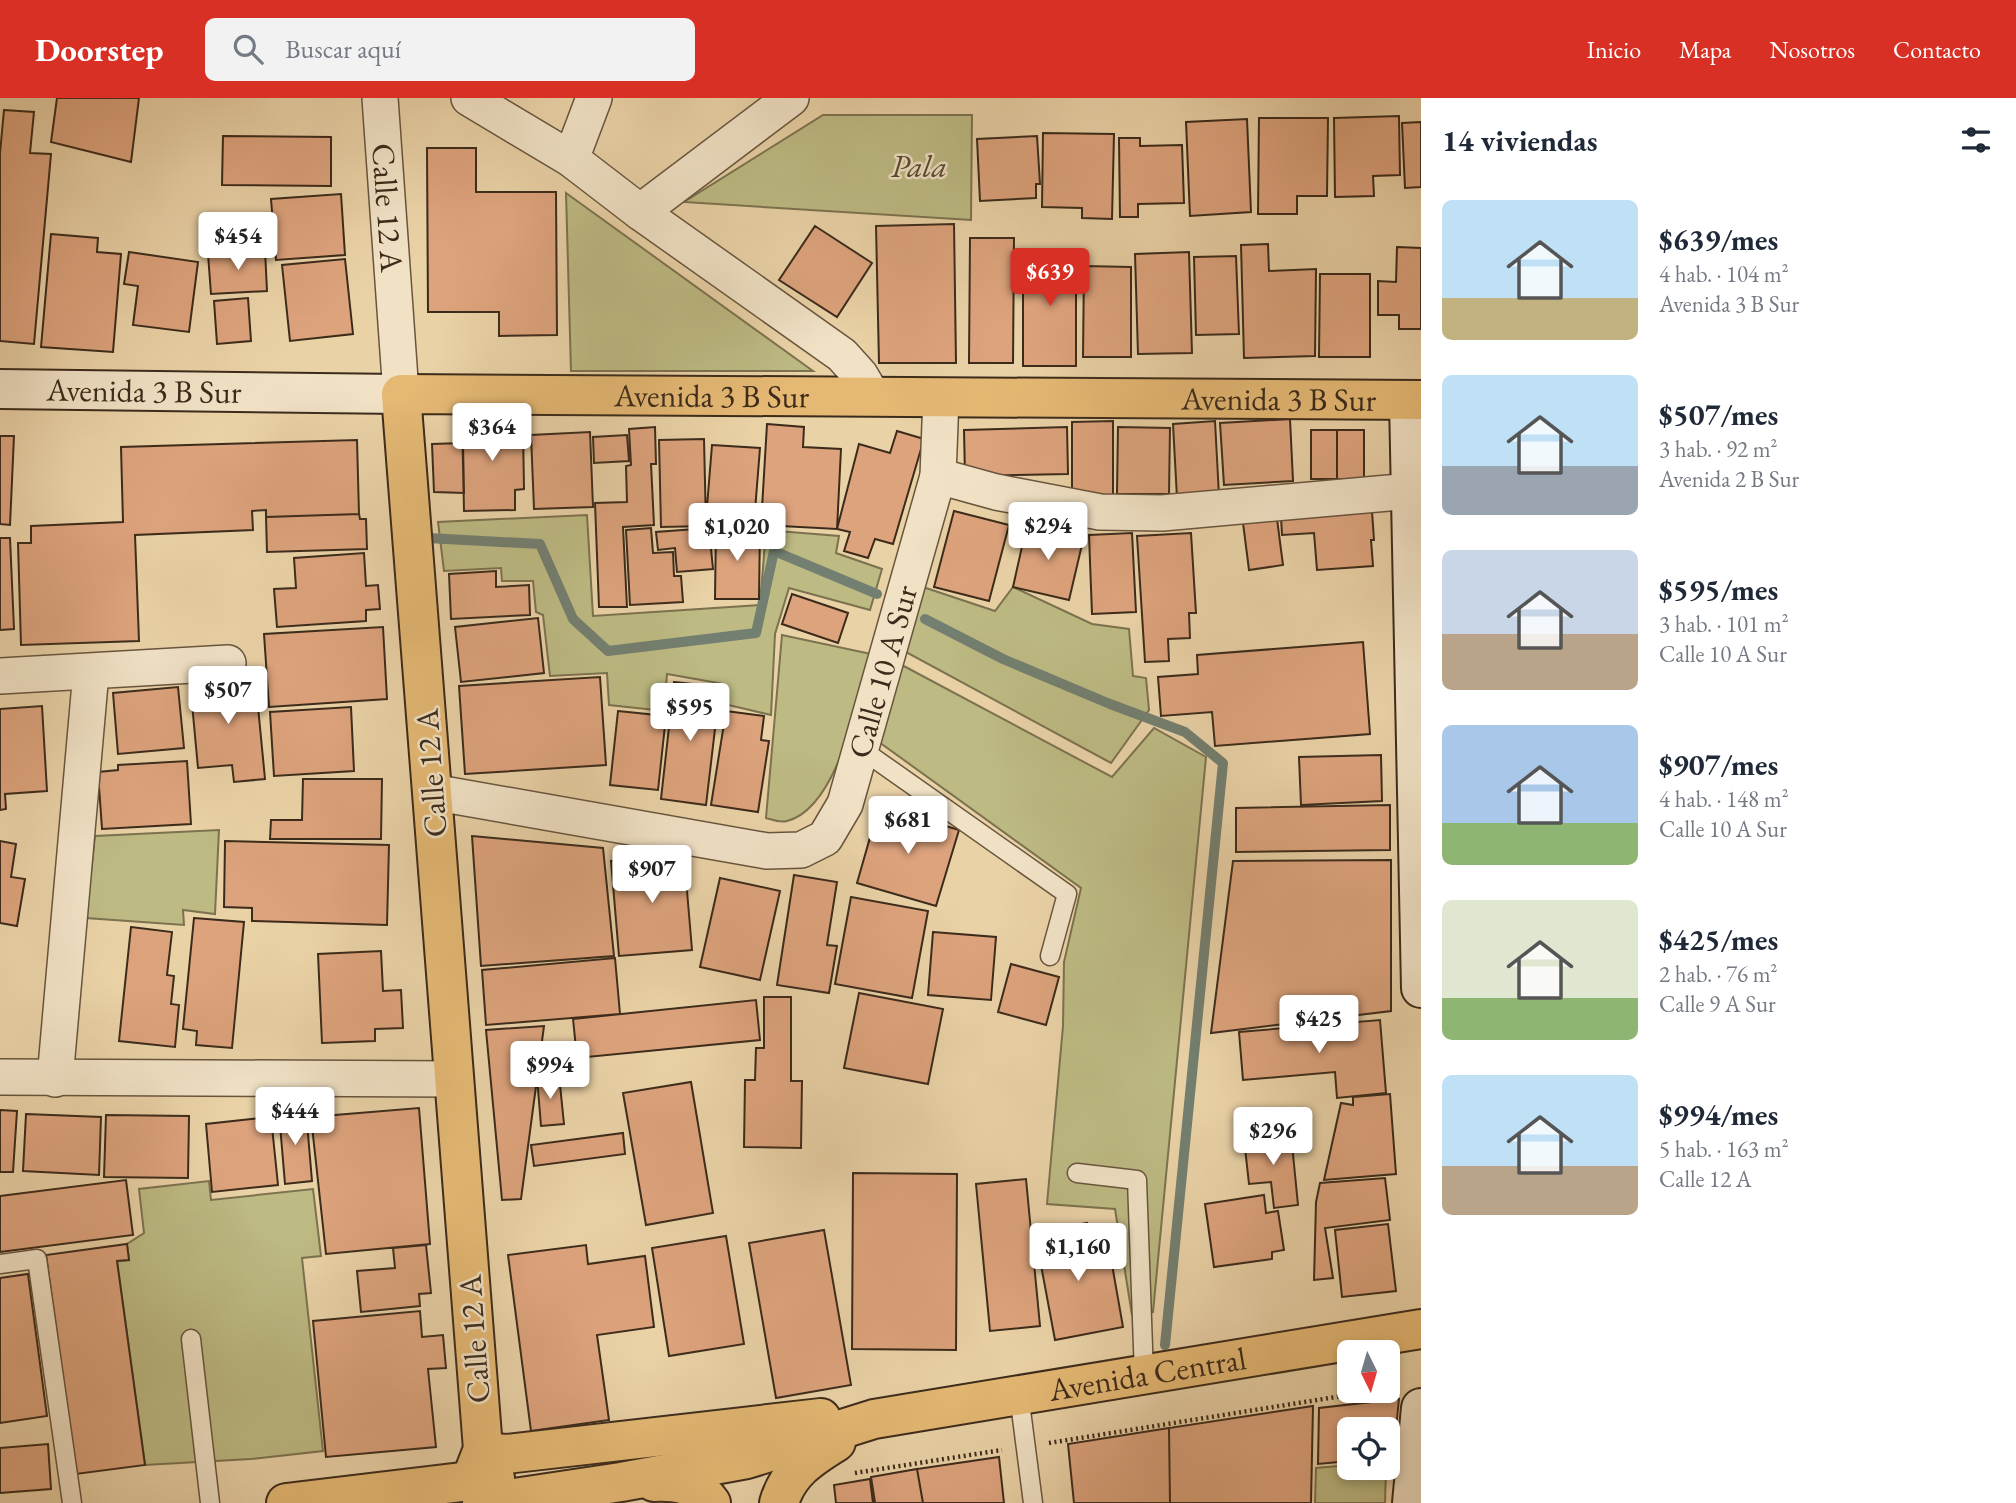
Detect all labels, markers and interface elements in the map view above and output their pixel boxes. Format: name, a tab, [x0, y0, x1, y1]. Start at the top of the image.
search box	[205, 18, 695, 81]
text: Doorstep	[35, 28, 163, 71]
icon: search	[229, 30, 267, 68]
text: Buscar aquí	[285, 32, 401, 66]
text: Inicio	[1587, 34, 1641, 65]
text: Mapa	[1679, 34, 1731, 65]
text: Nosotros	[1769, 34, 1855, 65]
text: Contacto	[1893, 34, 1981, 65]
text: 14 viviendas	[1442, 121, 1598, 160]
icon: filters	[1957, 121, 1995, 159]
street label: Calle 12 A	[362, 142, 413, 274]
park label: Pala	[891, 145, 947, 187]
pin: $454	[197, 212, 279, 272]
text: $454	[214, 220, 262, 250]
text: $639/mes	[1659, 220, 1778, 259]
icon: home	[1498, 228, 1582, 312]
pin: $639	[1009, 248, 1091, 308]
text: $639	[1026, 256, 1074, 286]
text: 4 hab. · 104 m²	[1659, 259, 1789, 289]
text: Avenida 3 B Sur	[1659, 289, 1799, 319]
street label: Avenida 3 B Sur	[45, 369, 242, 413]
street label: Avenida 3 B Sur	[613, 374, 810, 417]
street label: Avenida 3 B Sur	[1180, 378, 1377, 421]
text: $507/mes	[1659, 395, 1778, 434]
icon: home	[1498, 403, 1582, 487]
pin: $364	[451, 404, 533, 463]
text: $364	[468, 411, 516, 441]
text: 3 hab. · 92 m²	[1659, 434, 1778, 464]
text: Avenida 2 B Sur	[1659, 464, 1799, 494]
pin: $294	[1007, 503, 1089, 562]
pin: $1,020	[680, 504, 794, 563]
text: $294	[1024, 510, 1072, 540]
text: $1,020	[705, 511, 769, 541]
text: $595/mes	[1659, 570, 1778, 609]
icon: home	[1498, 578, 1582, 662]
street label: Calle 10 A Sur	[838, 580, 927, 763]
text: 3 hab. · 101 m²	[1659, 609, 1789, 639]
text: Calle 10 A Sur	[1659, 639, 1787, 669]
pin: $507	[187, 666, 269, 726]
text: $507	[204, 674, 252, 704]
pin: $595	[649, 684, 731, 743]
text: $595	[666, 691, 714, 721]
street label: Calle 12 A	[405, 706, 456, 839]
text: $907/mes	[1659, 745, 1778, 784]
icon: home	[1498, 753, 1582, 837]
text: 4 hab. · 148 m²	[1659, 784, 1789, 814]
pin: $681	[867, 796, 949, 856]
text: $681	[884, 804, 932, 834]
text: Calle 10 A Sur	[1659, 814, 1787, 844]
pin: $907	[611, 846, 693, 905]
text: $907	[628, 853, 676, 883]
text: $425/mes	[1659, 920, 1778, 959]
icon: home	[1498, 928, 1582, 1012]
text: 2 hab. · 76 m²	[1659, 959, 1778, 989]
text: Calle 9 A Sur	[1659, 989, 1776, 1019]
pin: $425	[1278, 996, 1360, 1055]
text: $425	[1295, 1003, 1343, 1033]
pin: $994	[509, 1042, 591, 1101]
text: $994	[526, 1049, 574, 1079]
pin: $444	[254, 1088, 336, 1147]
text: $444	[271, 1095, 319, 1125]
text: $994/mes	[1659, 1095, 1778, 1134]
icon: home	[1498, 1103, 1582, 1187]
pin: $296	[1232, 1108, 1314, 1167]
text: $296	[1249, 1115, 1297, 1145]
text: 5 hab. · 163 m²	[1659, 1134, 1789, 1164]
text: Calle 12 A	[1659, 1164, 1752, 1194]
pin: $1,160	[1021, 1224, 1135, 1283]
text: $1,160	[1046, 1231, 1110, 1261]
street label: Calle 12 A	[448, 1272, 499, 1405]
street label: Avenida Central	[1045, 1337, 1249, 1411]
north arrow	[1337, 1340, 1400, 1404]
map controls	[1337, 1340, 1400, 1480]
button: locate	[1337, 1417, 1400, 1480]

